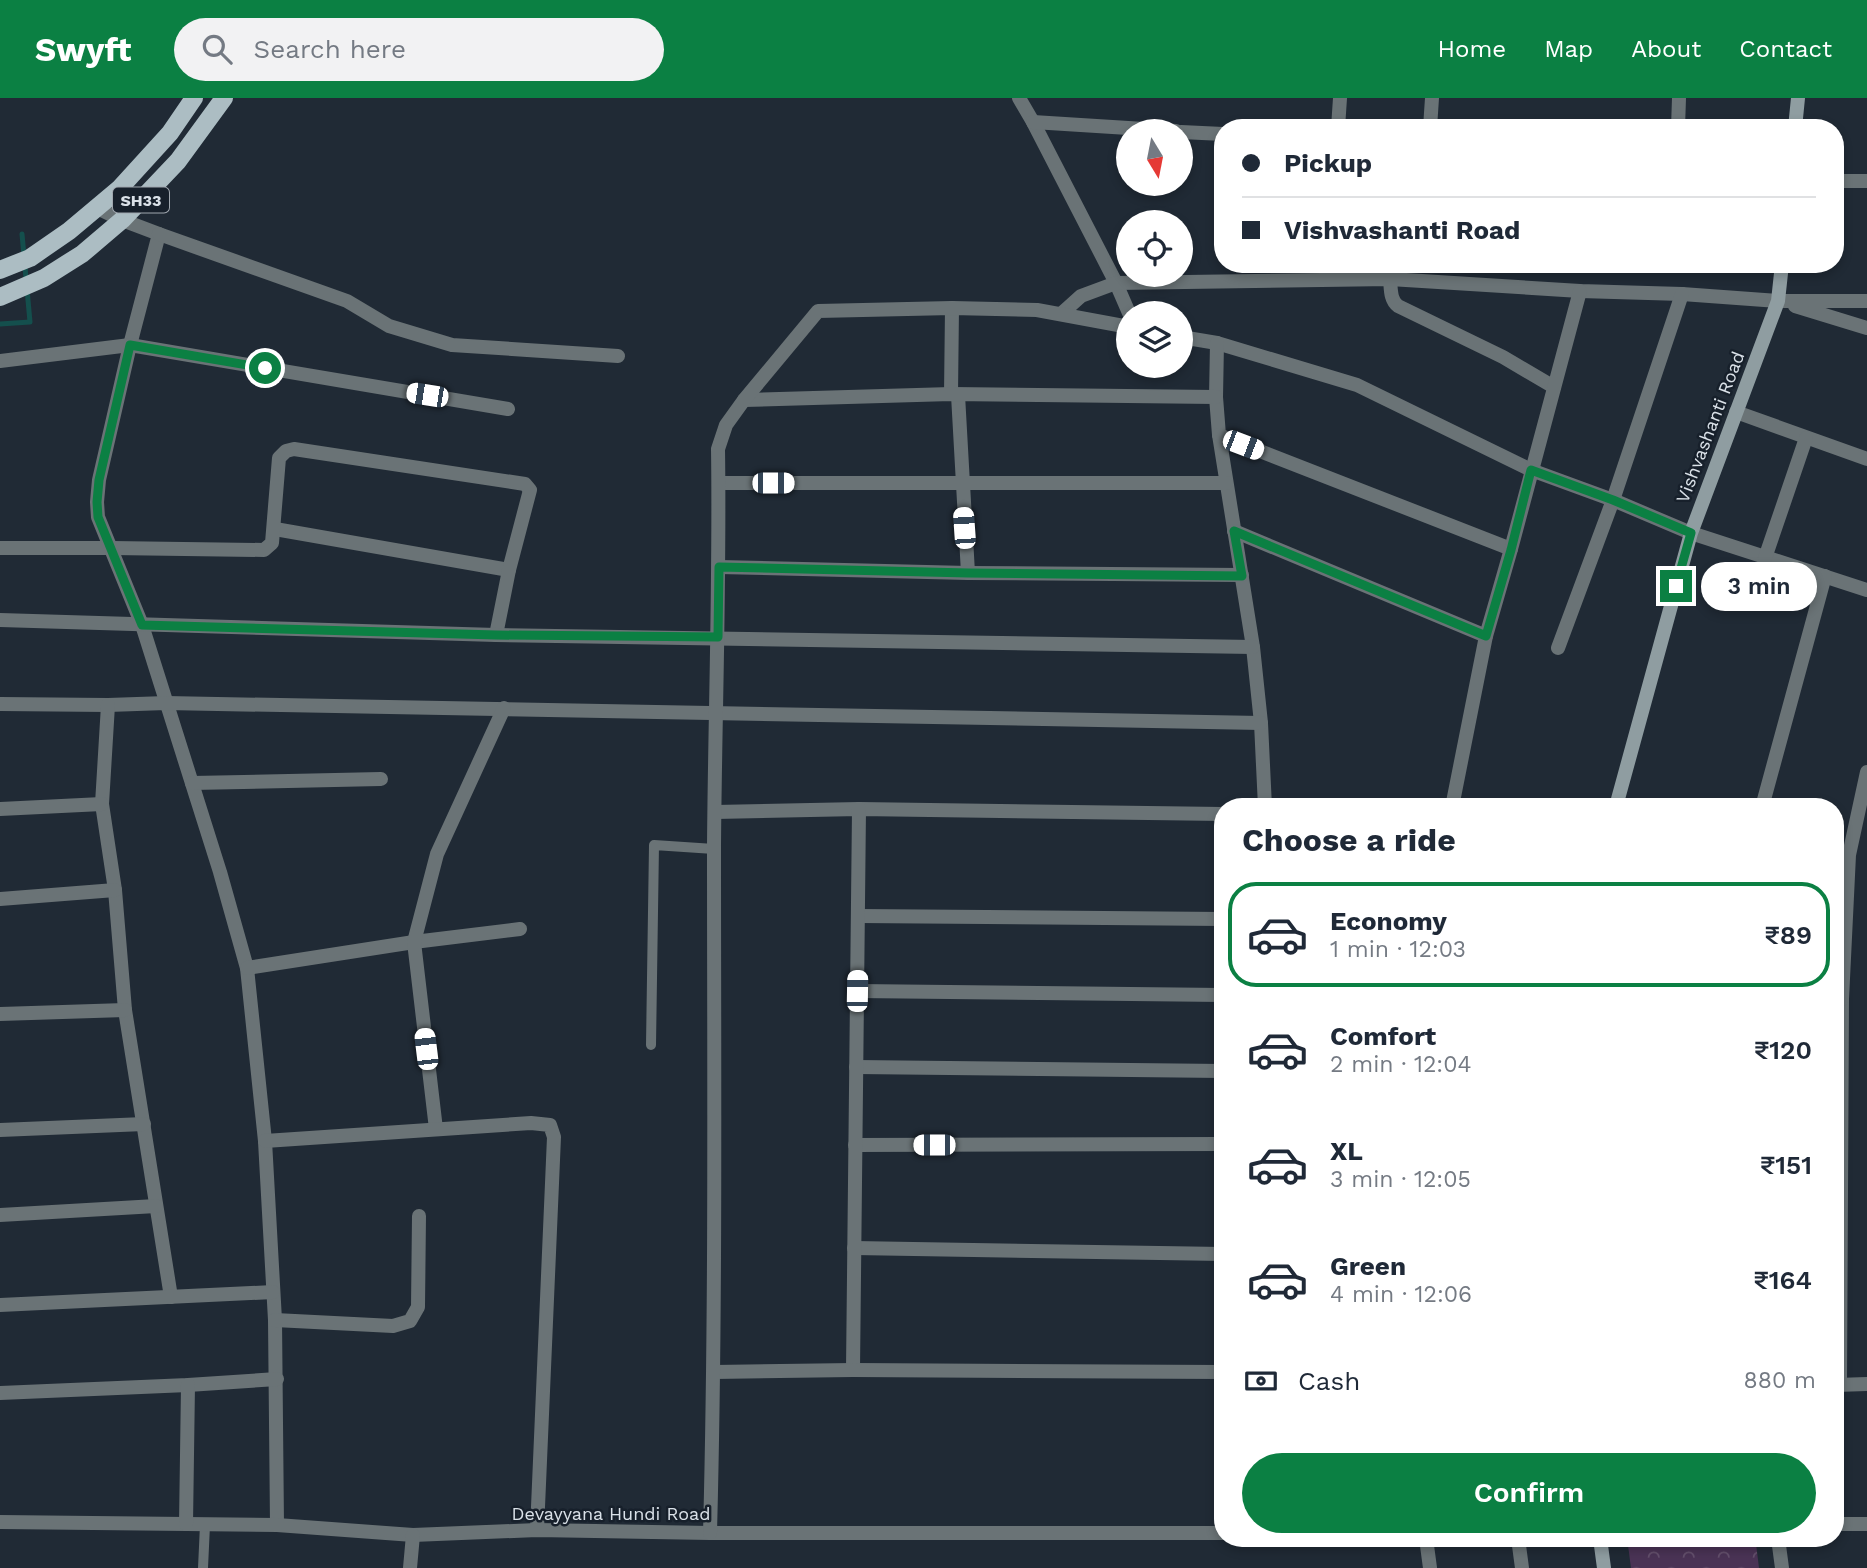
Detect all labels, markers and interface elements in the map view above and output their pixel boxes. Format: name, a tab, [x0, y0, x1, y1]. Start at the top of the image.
search box	[174, 18, 664, 81]
text: Swyft	[35, 30, 132, 69]
icon: search	[198, 30, 236, 68]
text: Search here	[254, 34, 406, 64]
text: Home	[1438, 35, 1506, 63]
text: Map	[1544, 35, 1593, 63]
text: About	[1631, 35, 1701, 63]
text: Contact	[1739, 35, 1832, 63]
north arrow	[1116, 119, 1194, 196]
map controls	[1116, 119, 1193, 378]
text: Pickup	[1284, 148, 1372, 178]
road number: SH33	[113, 188, 169, 212]
button: locate	[1116, 210, 1193, 287]
text: Vishvashanti Road	[1284, 215, 1520, 245]
button: layers	[1116, 301, 1193, 378]
street label: Vishvashanti Road	[1671, 348, 1749, 506]
route start	[249, 352, 281, 384]
car	[405, 381, 450, 409]
car	[1220, 428, 1267, 462]
car	[753, 473, 795, 494]
car	[953, 506, 976, 550]
callout: 3 min	[1700, 561, 1816, 610]
route end	[1660, 570, 1692, 602]
text: 3 min	[1727, 573, 1791, 600]
text: Choose a ride	[1242, 821, 1456, 859]
icon: car	[1246, 903, 1309, 966]
text: Economy	[1330, 906, 1447, 936]
text: ₹89	[1765, 920, 1812, 950]
text: 1 min · 12:03	[1330, 936, 1466, 963]
car	[847, 970, 868, 1012]
icon: car	[1246, 1018, 1309, 1081]
text: Comfort	[1330, 1021, 1436, 1051]
car	[414, 1027, 439, 1071]
text: ₹120	[1754, 1035, 1812, 1065]
text: 2 min · 12:04	[1330, 1051, 1472, 1078]
icon: car	[1246, 1133, 1309, 1196]
car	[914, 1135, 956, 1156]
text: XL	[1330, 1136, 1363, 1166]
text: ₹151	[1760, 1150, 1812, 1180]
text: 3 min · 12:05	[1330, 1166, 1471, 1193]
icon: car	[1246, 1248, 1309, 1311]
text: Green	[1330, 1251, 1406, 1281]
text: ₹164	[1754, 1265, 1812, 1295]
text: 4 min · 12:06	[1330, 1281, 1472, 1308]
icon: cash	[1242, 1362, 1280, 1400]
text: Cash	[1298, 1366, 1360, 1396]
text: 880 m	[1744, 1367, 1816, 1394]
button: Confirm	[1242, 1453, 1816, 1533]
street label: Devayyana Hundi Road	[512, 1503, 710, 1524]

